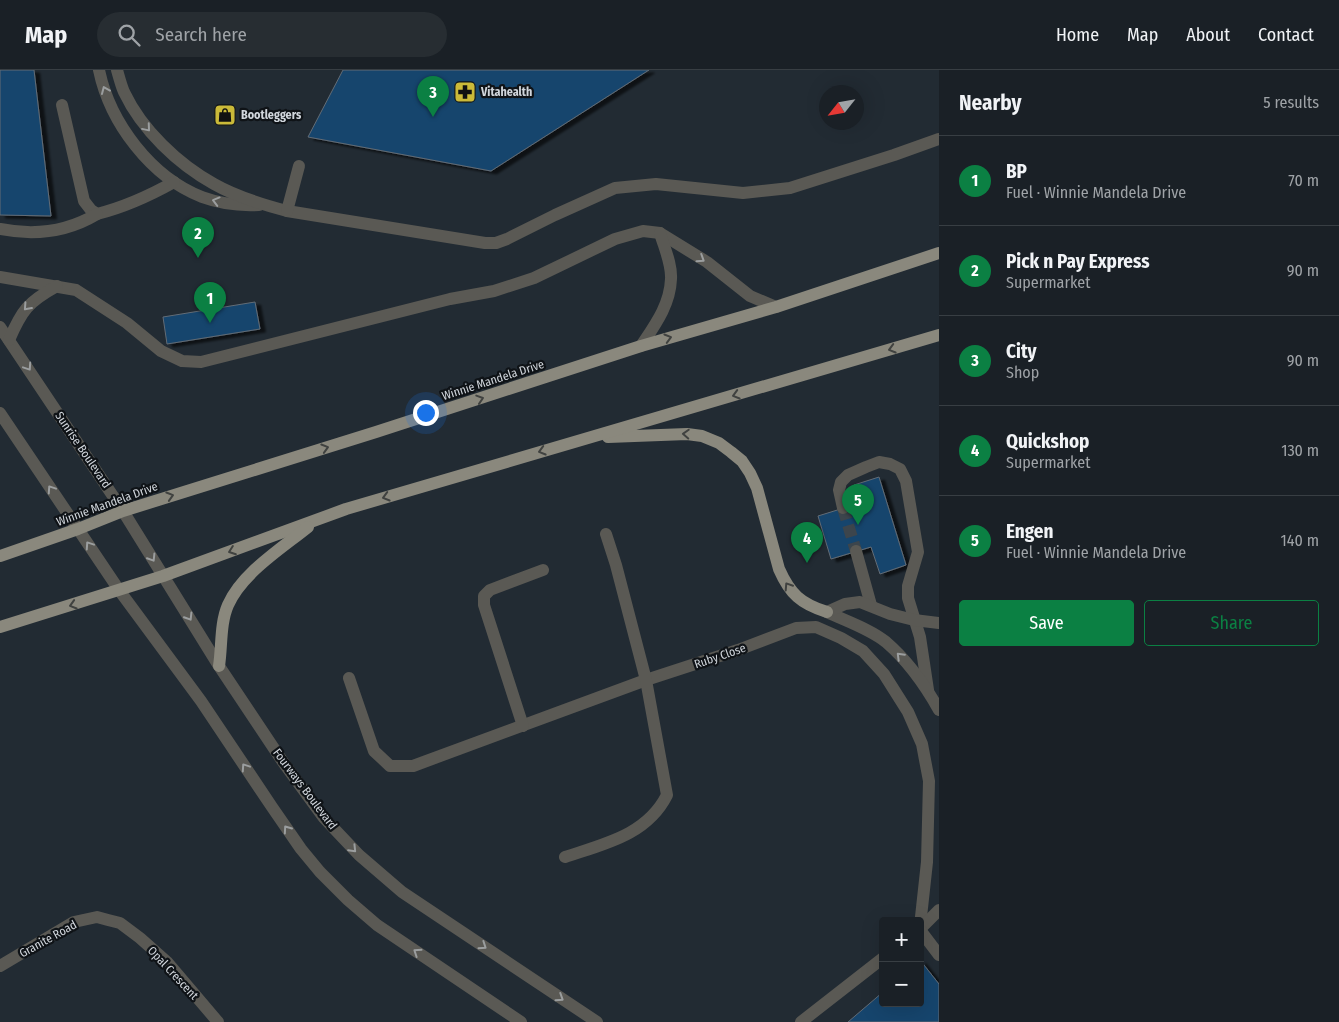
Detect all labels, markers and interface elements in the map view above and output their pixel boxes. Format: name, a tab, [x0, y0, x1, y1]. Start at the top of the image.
search box	[97, 12, 447, 57]
text: Map	[25, 21, 67, 49]
icon: search	[115, 21, 143, 49]
text: Search here	[155, 23, 247, 46]
text: Home	[1056, 24, 1099, 46]
text: Map	[1127, 24, 1158, 46]
text: About	[1186, 24, 1230, 46]
text: Contact	[1258, 24, 1314, 46]
pin: 3	[417, 76, 449, 117]
pharmacy icon: Vitahealth	[453, 80, 477, 104]
place label: Vitahealth	[480, 85, 532, 99]
north arrow	[819, 85, 864, 130]
one-way arrow	[100, 86, 111, 95]
text: Nearby	[959, 90, 1021, 116]
text: 5 results	[1263, 93, 1319, 112]
shop icon: Bootleggers	[213, 103, 237, 127]
place label: Bootleggers	[241, 108, 302, 122]
one-way arrow	[142, 123, 151, 132]
text: BP	[1006, 160, 1027, 183]
text: 1	[972, 171, 978, 190]
text: 70 m	[1288, 171, 1319, 190]
text: Fuel · Winnie Mandela Drive	[1006, 183, 1186, 202]
one-way arrow	[211, 196, 220, 207]
pin: 2	[182, 217, 214, 258]
text: Pick n Pay Express	[1006, 250, 1149, 273]
one-way arrow	[696, 253, 705, 262]
text: 2	[971, 261, 979, 280]
text: 90 m	[1287, 261, 1319, 280]
text: Supermarket	[1006, 273, 1090, 292]
pin: 1	[194, 282, 226, 323]
one-way arrow	[24, 302, 33, 311]
one-way arrow	[663, 334, 672, 344]
text: City	[1006, 340, 1037, 363]
one-way arrow	[888, 343, 897, 354]
text: 3	[971, 351, 979, 370]
text: 90 m	[1287, 351, 1319, 370]
street label: Winnie Mandela Drive	[440, 357, 546, 403]
one-way arrow	[21, 362, 31, 371]
text: Shop	[1006, 363, 1039, 382]
one-way arrow	[733, 389, 741, 399]
one-way arrow	[475, 394, 484, 404]
your location	[413, 400, 439, 426]
street label: Sunrise Boulevard	[52, 409, 114, 491]
one-way arrow	[682, 429, 690, 440]
text: Quickshop	[1006, 430, 1089, 453]
text: 4	[971, 441, 979, 460]
text: 130 m	[1281, 441, 1319, 460]
one-way arrow	[320, 444, 329, 454]
one-way arrow	[538, 446, 546, 456]
text: Supermarket	[1006, 453, 1090, 472]
street label: Winnie Mandela Drive	[54, 479, 160, 529]
pin: 5	[842, 484, 874, 525]
one-way arrow	[48, 485, 58, 494]
one-way arrow	[165, 492, 174, 502]
one-way arrow	[382, 492, 390, 502]
text: Engen	[1006, 520, 1053, 543]
pin: 4	[791, 522, 823, 563]
text: 5	[971, 531, 979, 550]
text: 140 m	[1281, 531, 1319, 550]
one-way arrow	[86, 542, 95, 551]
text: Fuel · Winnie Mandela Drive	[1006, 543, 1186, 562]
one-way arrow	[228, 545, 237, 555]
one-way arrow	[146, 553, 156, 562]
one-way arrow	[785, 582, 794, 592]
one-way arrow	[69, 599, 77, 609]
button: Save	[959, 600, 1134, 646]
button: Share	[1144, 600, 1319, 646]
one-way arrow	[182, 612, 192, 621]
street label: Ruby Close	[692, 641, 748, 671]
one-way arrow	[897, 653, 906, 662]
street label: Fourways Boulevard	[270, 746, 340, 832]
one-way arrow	[242, 763, 251, 772]
one-way arrow	[284, 825, 293, 835]
one-way arrow	[347, 843, 356, 852]
map controls	[879, 917, 924, 1007]
button: +	[879, 917, 924, 962]
street label: Granite Road	[17, 918, 79, 960]
one-way arrow	[477, 940, 487, 949]
street label: Opal Crescent	[145, 944, 201, 1002]
one-way arrow	[413, 948, 422, 958]
button: −	[879, 962, 924, 1007]
one-way arrow	[555, 992, 564, 1001]

